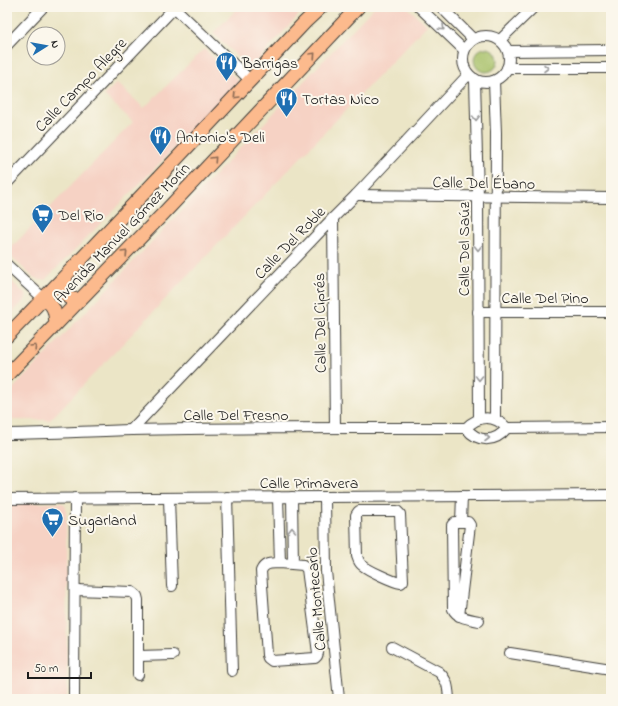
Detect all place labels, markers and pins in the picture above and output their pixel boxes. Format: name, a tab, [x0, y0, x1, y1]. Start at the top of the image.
restaurant icon: Barrigas	[213, 49, 239, 82]
place label: Barrigas	[241, 52, 298, 76]
restaurant icon: Tortas Nico	[274, 85, 300, 118]
place label: Tortas Nico	[302, 88, 379, 112]
restaurant icon: Antonio's Deli	[147, 123, 173, 156]
place label: Antonio's Deli	[176, 126, 265, 150]
supermarket icon: Del Rio	[30, 201, 56, 234]
place label: Del Rio	[57, 204, 104, 228]
supermarket icon: Sugarland	[39, 506, 65, 539]
place label: Sugarland	[68, 509, 136, 533]

